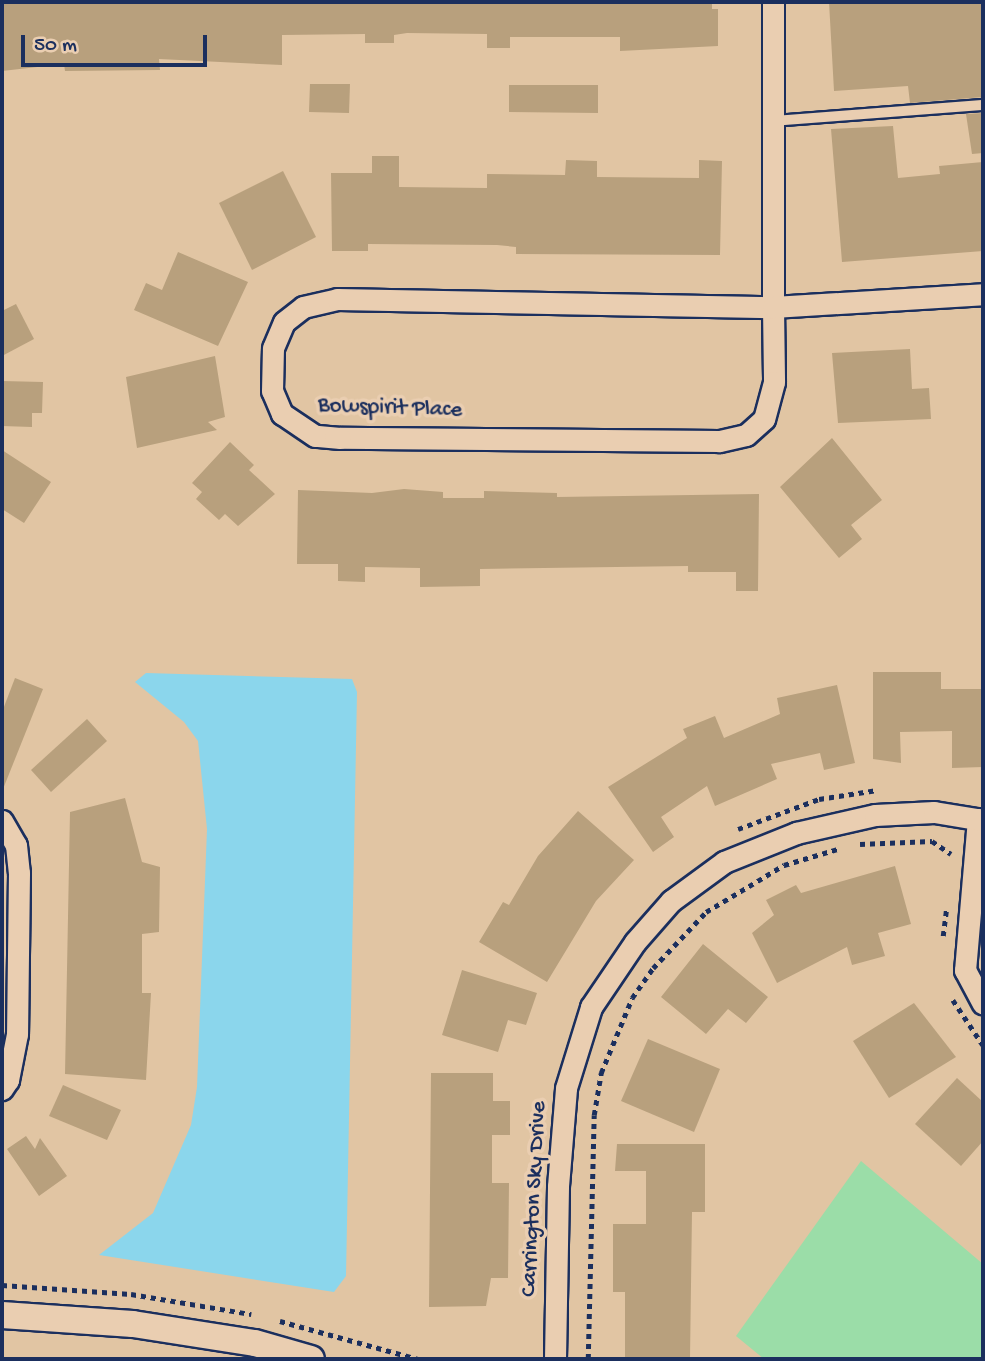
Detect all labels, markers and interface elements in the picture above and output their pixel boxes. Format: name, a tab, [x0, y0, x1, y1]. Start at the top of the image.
scale bar	[24, 21, 210, 65]
text: 50 m	[34, 34, 77, 59]
street label: Bowspirit Place	[317, 393, 463, 425]
street label: Carrington Sky Drive	[516, 1100, 554, 1298]

